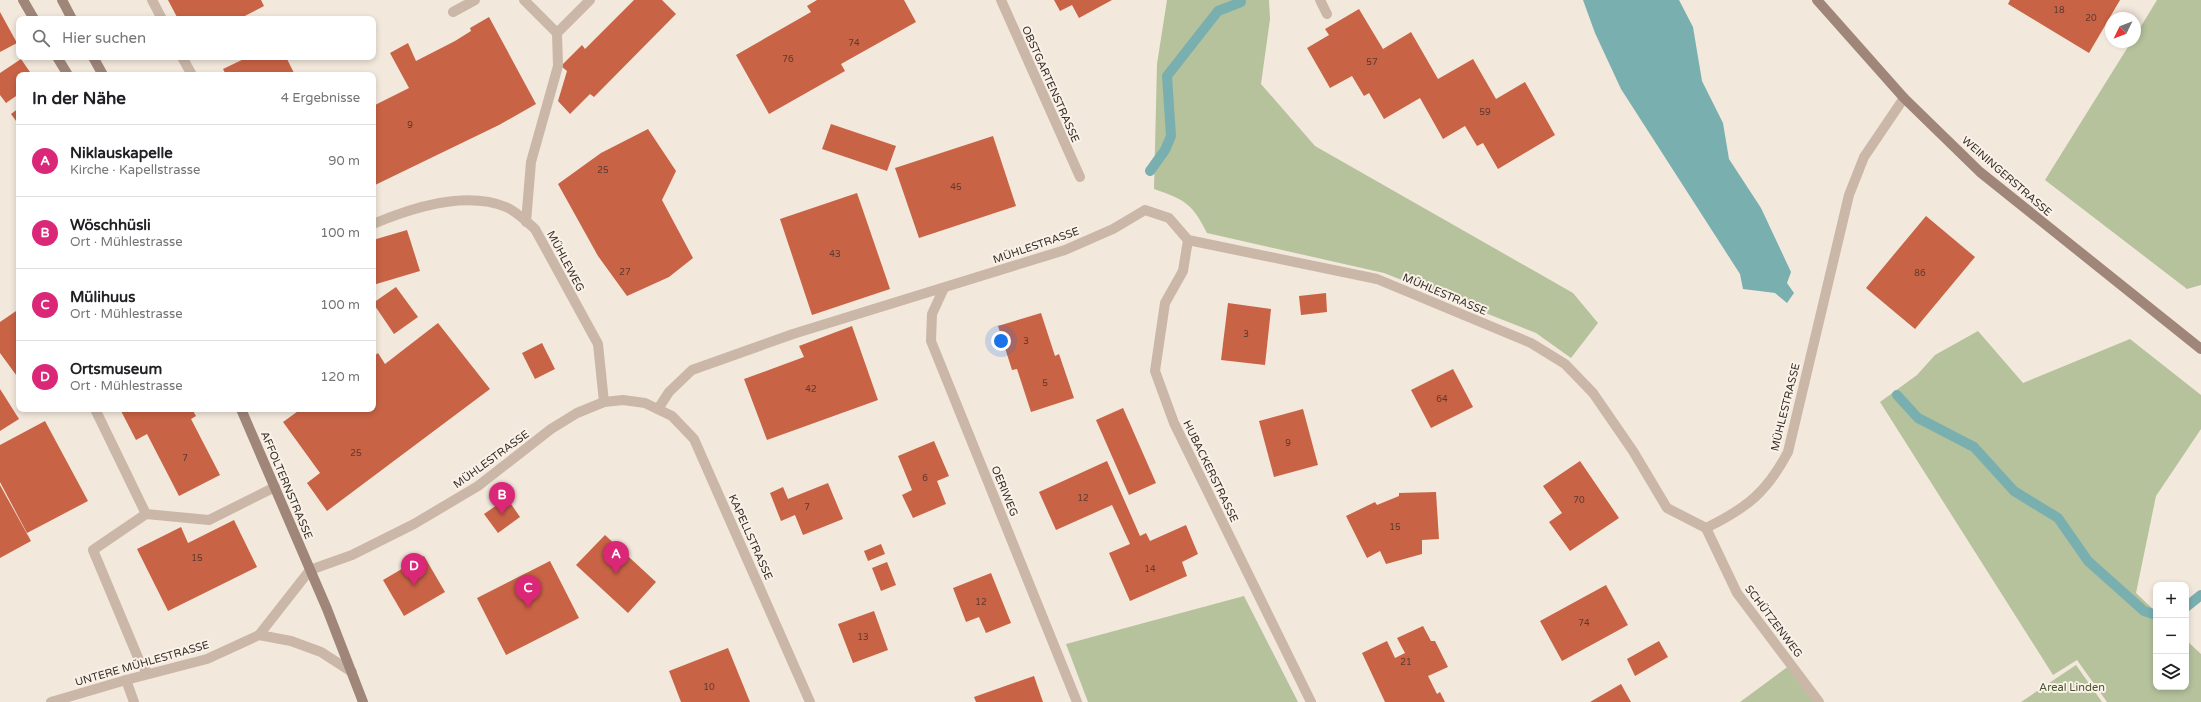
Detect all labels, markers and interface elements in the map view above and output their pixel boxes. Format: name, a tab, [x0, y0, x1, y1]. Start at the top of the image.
house number: 18	[2053, 5, 2065, 16]
north arrow	[2105, 12, 2141, 48]
house number: 20	[2085, 13, 2097, 24]
search box	[16, 16, 376, 60]
street label: OBSTGARTENSTRASSE	[1019, 24, 1082, 144]
icon: search	[30, 27, 52, 49]
text: Hier suchen	[62, 29, 146, 47]
house number: 74	[848, 38, 860, 49]
house number: 76	[782, 54, 794, 65]
house number: 57	[1366, 57, 1378, 68]
text: In der Nähe	[32, 88, 126, 109]
text: 4 Ergebnisse	[281, 90, 360, 106]
house number: 59	[1479, 107, 1491, 118]
house number: 9	[407, 120, 413, 131]
street label: WEININGERSTRASSE	[1959, 134, 2054, 219]
text: Niklauskapelle	[70, 144, 173, 162]
text: A	[40, 153, 50, 169]
text: 90 m	[328, 153, 360, 169]
text: Kirche · Kapellstrasse	[70, 162, 200, 178]
house number: 25	[597, 165, 609, 176]
house number: 45	[950, 182, 962, 193]
text: Wöschhüsli	[70, 216, 151, 234]
text: B	[40, 225, 50, 241]
text: 100 m	[320, 225, 360, 241]
street label: MÜHLESTRASSE	[991, 225, 1081, 266]
street label: MÜHLEWEG	[544, 229, 587, 294]
text: Ort · Mühlestrasse	[70, 234, 183, 250]
house number: 43	[829, 249, 841, 260]
house number: 27	[619, 267, 631, 278]
house number: 86	[1914, 268, 1926, 279]
street label: MÜHLESTRASSE	[1401, 271, 1489, 318]
text: Mülihuus	[70, 288, 135, 306]
text: C	[40, 297, 50, 313]
text: 100 m	[320, 297, 360, 313]
text: Ort · Mühlestrasse	[70, 306, 183, 322]
house number: 3	[1243, 329, 1249, 340]
your location	[991, 331, 1011, 351]
house number: 3	[1023, 336, 1029, 347]
text: Ortsmuseum	[70, 360, 162, 378]
street label: MÜHLESTRASSE	[1768, 362, 1803, 453]
text: D	[40, 369, 50, 385]
text: 120 m	[320, 369, 360, 385]
text: Ort · Mühlestrasse	[70, 378, 183, 394]
house number: 5	[1042, 378, 1048, 389]
house number: 42	[805, 384, 817, 395]
house number: 64	[1436, 394, 1448, 405]
street label: HUBACKERSTRASSE	[1180, 418, 1241, 524]
street label: MÜHLESTRASSE	[451, 428, 532, 491]
street label: AFFOLTERNSTRASSE	[258, 429, 315, 541]
house number: 9	[1285, 438, 1291, 449]
house number: 25	[350, 448, 362, 459]
house number: 7	[182, 453, 188, 464]
street label: OERIWEG	[989, 464, 1021, 518]
house number: 6	[922, 473, 928, 484]
pin: B	[489, 482, 515, 515]
street label: KAPELLSTRASSE	[726, 492, 775, 582]
house number: 12	[1077, 493, 1089, 504]
house number: 70	[1573, 495, 1585, 506]
house number: 7	[804, 502, 810, 513]
house number: 15	[1389, 522, 1401, 533]
pin: A	[603, 541, 629, 574]
house number: 15	[191, 553, 203, 564]
pin: D	[401, 553, 427, 586]
house number: 14	[1144, 564, 1156, 575]
pin: C	[515, 575, 541, 608]
map controls	[2153, 582, 2189, 690]
button: +	[2153, 582, 2189, 618]
street label: SCHÜTZENWEG	[1742, 583, 1805, 660]
house number: 12	[975, 597, 987, 608]
house number: 74	[1578, 618, 1590, 629]
button: −	[2153, 618, 2189, 654]
house number: 13	[857, 632, 869, 643]
street label: UNTERE MÜHLESTRASSE	[74, 638, 211, 689]
button: layers	[2153, 654, 2189, 690]
house number: 21	[1400, 657, 1412, 668]
park label: Areal Linden	[2039, 681, 2105, 694]
house number: 10	[703, 682, 715, 693]

